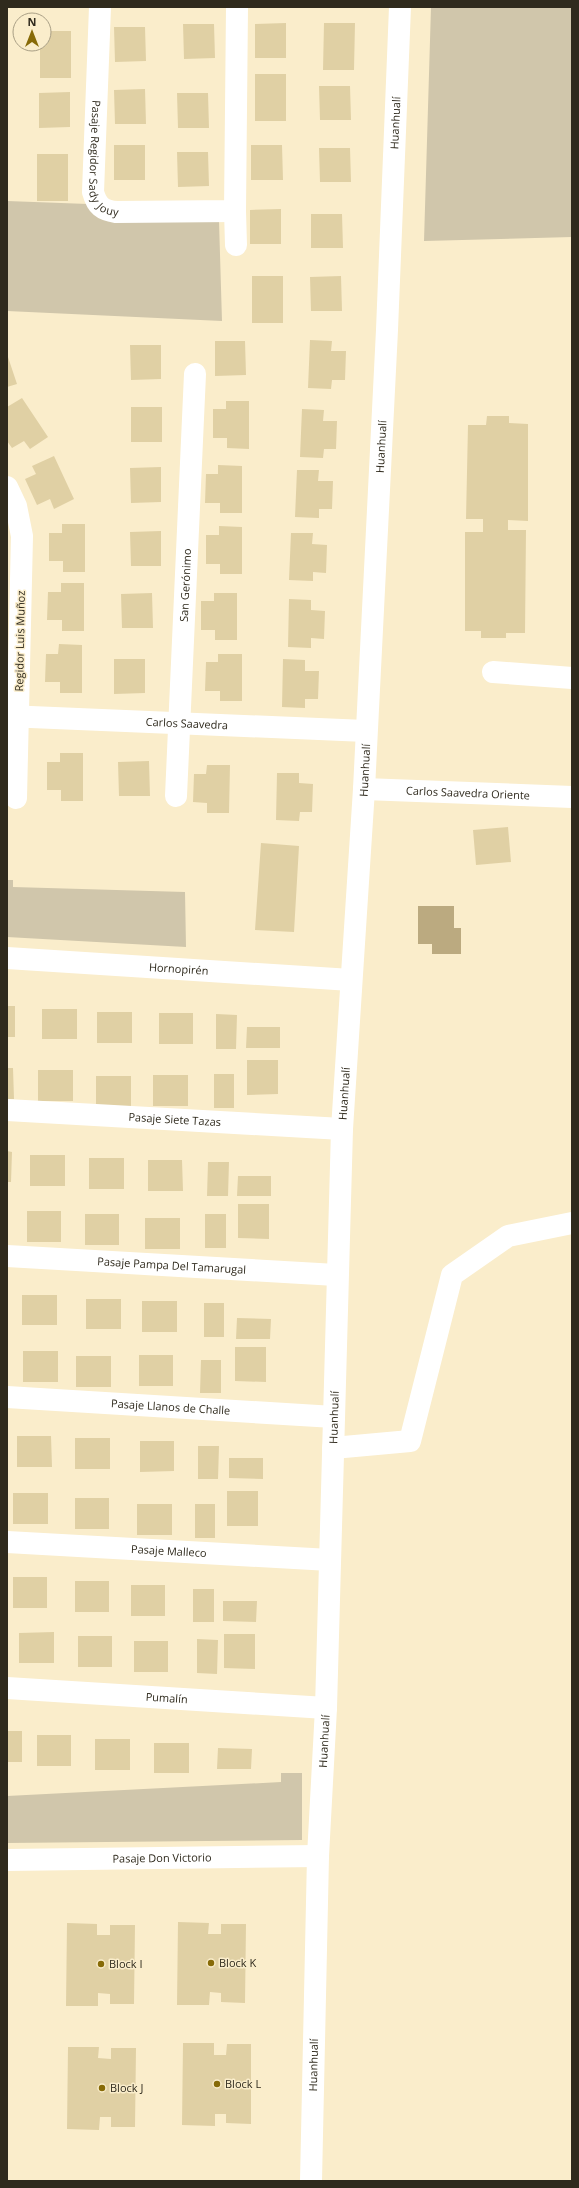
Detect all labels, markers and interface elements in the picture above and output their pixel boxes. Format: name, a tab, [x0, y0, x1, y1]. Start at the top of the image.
north arrow	[12, 12, 52, 52]
text: N	[28, 14, 36, 29]
street label: Huanhualí	[386, 96, 403, 150]
street label: Pasaje Regidor Sady Jouy	[86, 100, 120, 219]
street label: Huanhualí	[372, 420, 389, 473]
street label: San Gerónimo	[176, 548, 194, 622]
street label: Regidor Luis Muñoz	[11, 590, 28, 692]
street label: Carlos Saavedra	[145, 714, 228, 732]
street label: Huanhualí	[356, 743, 373, 797]
street label: Carlos Saavedra Oriente	[406, 783, 530, 802]
street label: Hornopirén	[148, 959, 209, 978]
street label: Huanhualí	[335, 1066, 353, 1120]
street label: Pasaje Siete Tazas	[128, 1109, 221, 1129]
street label: Pasaje Pampa Del Tamarugal	[97, 1253, 247, 1277]
street label: Huanhualí	[325, 1391, 342, 1444]
street label: Pasaje Llanos de Challe	[111, 1395, 231, 1418]
street label: Pasaje Malleco	[131, 1541, 207, 1560]
street label: Pumalín	[145, 1689, 188, 1706]
street label: Huanhualí	[315, 1714, 333, 1768]
street label: Pasaje Don Victorio	[112, 1849, 212, 1866]
place label: Block K	[219, 1955, 256, 1970]
place label: Block I	[109, 1956, 142, 1971]
marker: Block K	[206, 1958, 216, 1968]
marker: Block I	[96, 1959, 106, 1969]
street label: Huanhualí	[305, 2038, 321, 2092]
place label: Block L	[225, 2076, 261, 2091]
marker: Block L	[212, 2079, 222, 2089]
place label: Block J	[110, 2080, 143, 2095]
marker: Block J	[97, 2083, 107, 2093]

